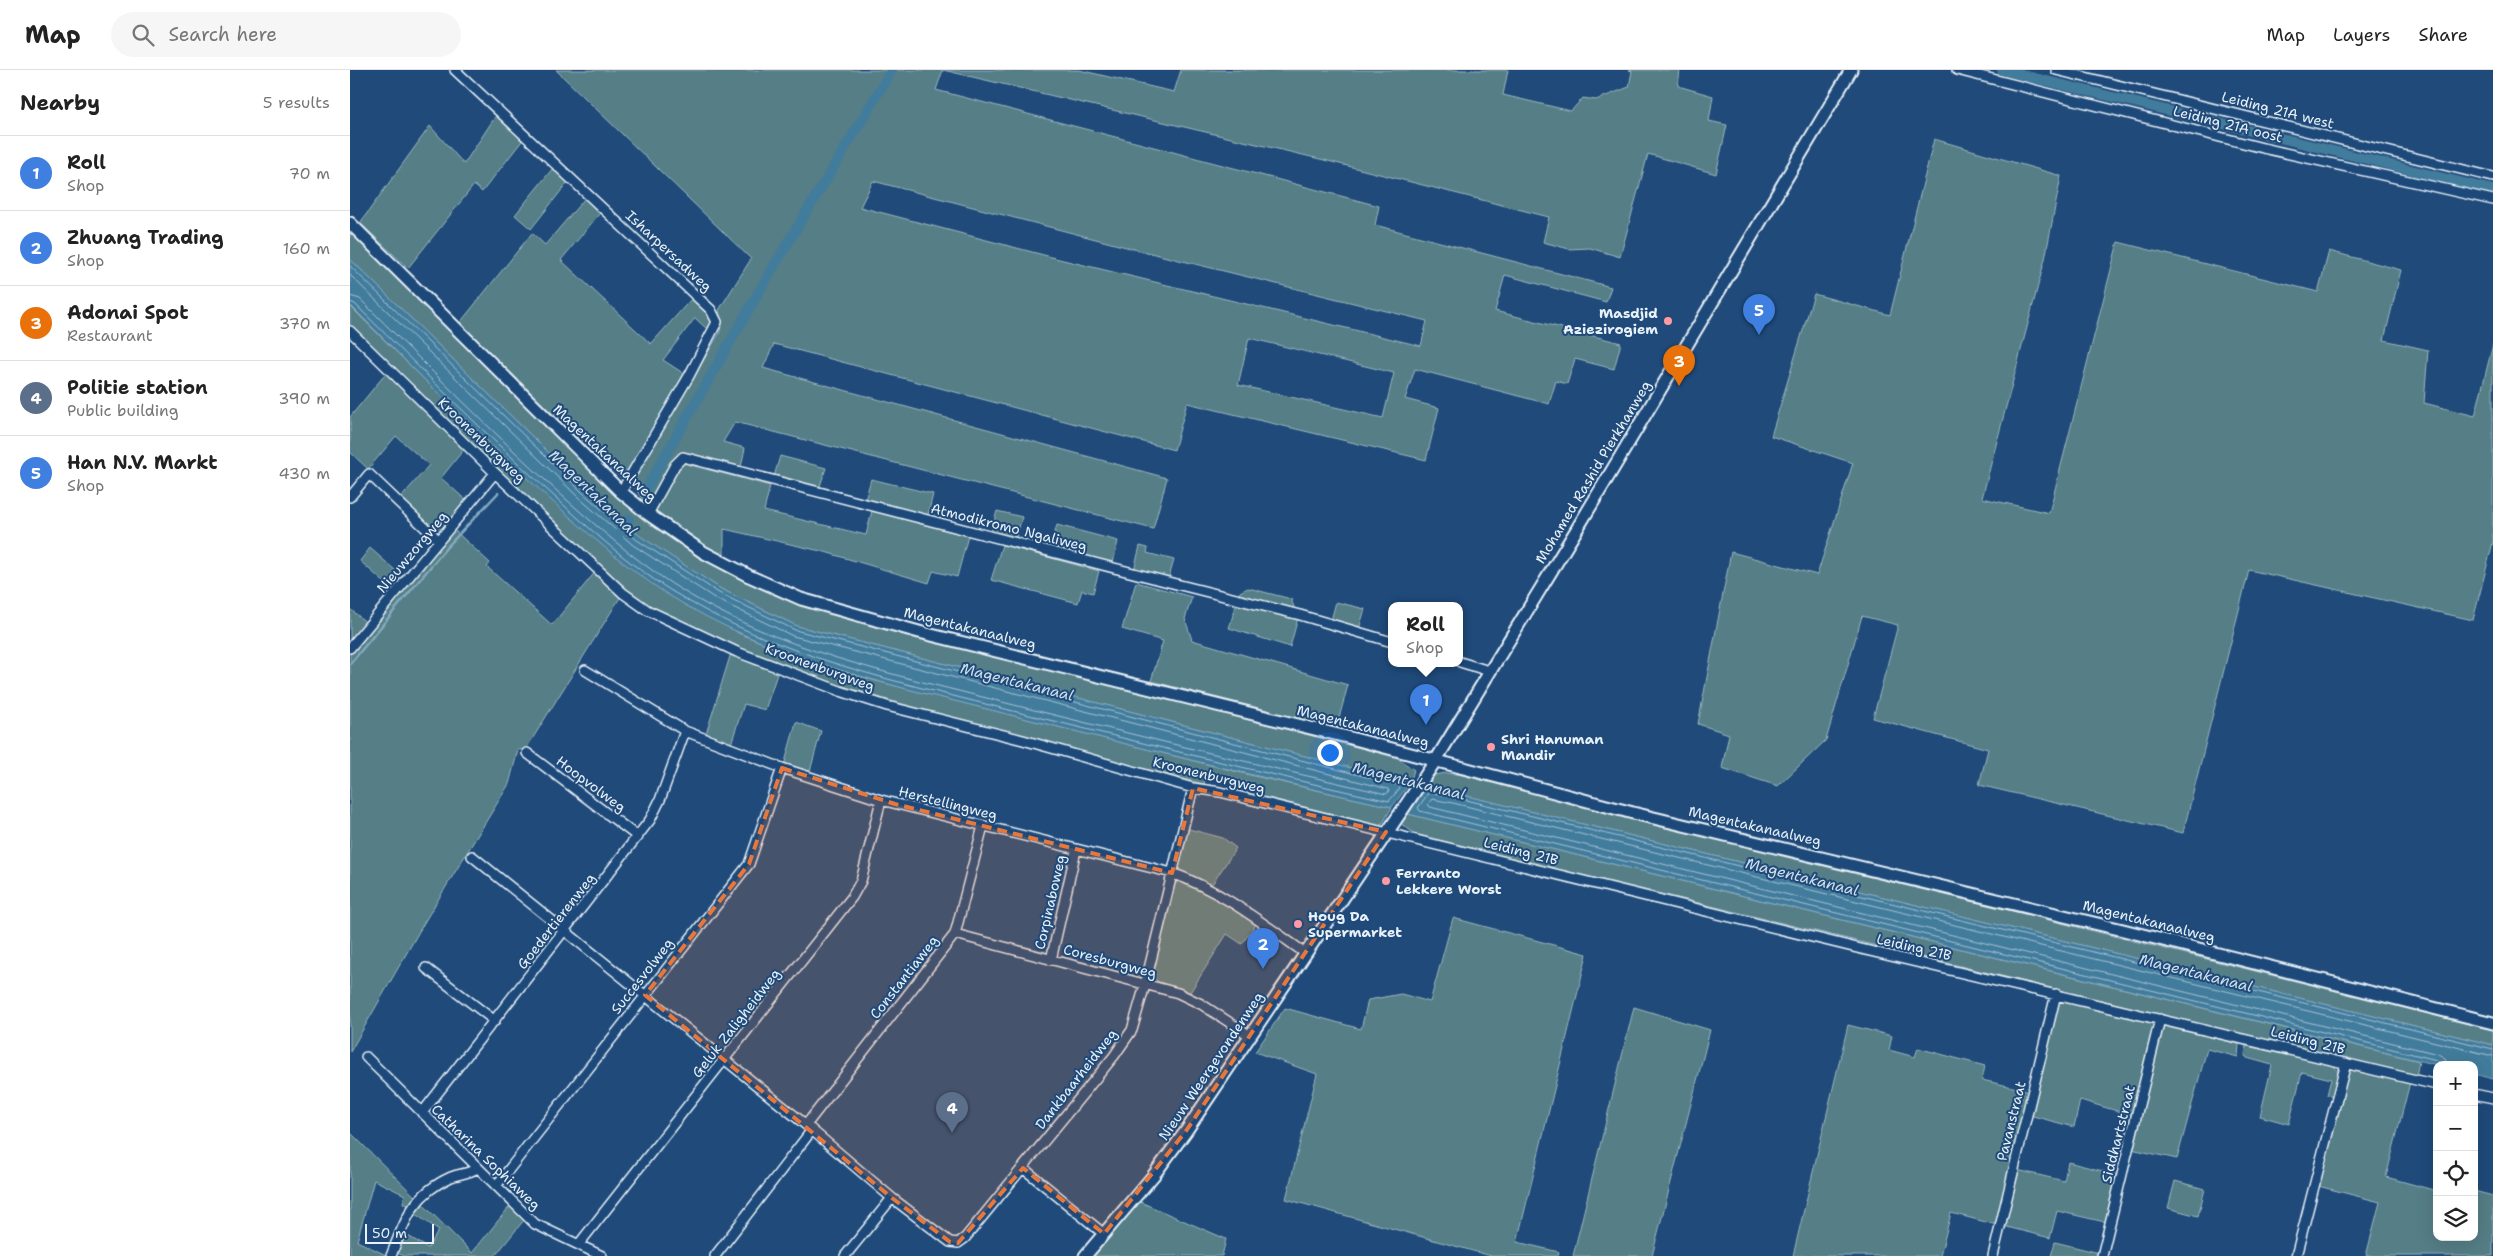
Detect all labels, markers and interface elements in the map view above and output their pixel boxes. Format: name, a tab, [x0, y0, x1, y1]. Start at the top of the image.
search box	[111, 12, 461, 57]
text: Map	[25, 19, 81, 51]
icon: search	[129, 21, 157, 49]
text: Search here	[169, 22, 277, 47]
text: Map	[2267, 23, 2305, 47]
text: Layers	[2333, 23, 2390, 47]
text: Share	[2418, 23, 2468, 47]
street label: Leiding 21A west	[2220, 87, 2336, 133]
text: Nearby	[20, 89, 100, 117]
text: 5 results	[263, 92, 330, 113]
street label: Leiding 21A oost	[2171, 102, 2285, 146]
text: Roll	[67, 150, 106, 175]
text: 1	[32, 163, 40, 184]
text: 70 m	[289, 163, 330, 184]
text: Shop	[67, 175, 104, 196]
street label: Isharpersadweg	[622, 206, 716, 296]
text: Zhuang Trading	[67, 225, 224, 250]
text: 2	[30, 238, 42, 259]
text: 160 m	[283, 238, 330, 259]
text: Shop	[67, 250, 104, 271]
pin: 5	[1743, 294, 1775, 335]
text: Adonai Spot	[67, 300, 188, 325]
place label: Masdjid Aziezirogiem	[1563, 304, 1658, 338]
text: 3	[30, 313, 42, 334]
text: 370 m	[279, 313, 330, 334]
marker: Masdjid Aziezirogiem	[1662, 315, 1674, 327]
text: Restaurant	[67, 325, 153, 346]
pin: 3	[1663, 345, 1695, 386]
text: Politie station	[67, 375, 208, 400]
street label: Mohamed Rashid Pierkhanweg	[1531, 377, 1655, 567]
text: 4	[30, 388, 42, 409]
text: 390 m	[278, 388, 330, 409]
street label: Kroonenburgweg	[434, 394, 530, 486]
text: Public building	[67, 400, 179, 421]
street label: Magentakanaalweg	[550, 401, 660, 505]
water label: Magentakanaal	[545, 446, 641, 540]
text: Han N.V. Markt	[67, 450, 218, 475]
text: 5	[31, 463, 41, 484]
text: 430 m	[279, 463, 330, 484]
text: Shop	[67, 475, 104, 496]
street label: Atmodikromo Ngaliweg	[929, 499, 1089, 555]
street label: Nieuwzorgweg	[373, 507, 451, 597]
popup	[1388, 602, 1463, 667]
street label: Magentakanaalweg	[902, 603, 1038, 653]
text: Roll	[1406, 612, 1445, 637]
text: Shop	[1406, 637, 1443, 658]
street label: Kroonenburgweg	[763, 639, 877, 695]
water label: Magentakanaal	[958, 658, 1076, 706]
pin: 1	[1410, 684, 1442, 725]
street label: Magentakanaalweg	[1295, 701, 1431, 751]
place label: Shri Hanuman Mandir	[1501, 730, 1604, 764]
your location	[1317, 740, 1343, 766]
marker: Shri Hanuman Mandir	[1485, 741, 1497, 753]
street label: Hoopvolweg	[553, 752, 629, 816]
street label: Kroonenburgweg	[1151, 752, 1267, 798]
water label: Magentakanaal	[1350, 757, 1468, 805]
street label: Herstellingweg	[897, 782, 999, 824]
street label: Magentakanaalweg	[1687, 802, 1823, 850]
street label: Leiding 21B	[1482, 833, 1560, 869]
street label: Corpinaboweg	[1030, 853, 1070, 951]
water label: Magentakanaal	[1743, 853, 1861, 901]
place label: Ferranto Lekkere Worst	[1396, 864, 1502, 898]
street label: Goedertierenweg	[513, 869, 599, 973]
marker: Ferranto Lekkere Worst	[1380, 875, 1392, 887]
street label: Magentakanaalweg	[2081, 896, 2217, 946]
place label: Houg Da Supermarket	[1308, 907, 1402, 941]
marker: Houg Da Supermarket	[1292, 918, 1304, 930]
pin: 2	[1247, 928, 1279, 969]
street label: Leiding 21B	[1875, 930, 1953, 964]
street label: Constantiaweg	[866, 932, 942, 1022]
street label: Succesvolweg	[607, 934, 677, 1018]
street label: Coresburgweg	[1061, 940, 1159, 982]
water label: Magentakanaal	[2137, 949, 2255, 997]
street label: Geluk Zaligheidweg	[688, 965, 784, 1081]
street label: Nieuw Weergevondenweg	[1155, 988, 1267, 1144]
street label: Leiding 21B	[2269, 1022, 2347, 1058]
street label: Dankbaarheidweg	[1031, 1025, 1121, 1133]
map controls	[2433, 1061, 2478, 1241]
button: +	[2433, 1061, 2478, 1106]
street label: Pavanstraat	[1992, 1079, 2030, 1163]
street label: Siddhartstraat	[2097, 1083, 2139, 1185]
pin: 4	[936, 1092, 968, 1133]
street label: Catharina Sophiaweg	[428, 1100, 544, 1214]
button: −	[2433, 1106, 2478, 1151]
button: locate	[2433, 1151, 2478, 1196]
button: layers	[2433, 1196, 2478, 1241]
scale bar	[365, 1221, 434, 1244]
text: 50 m	[372, 1224, 407, 1242]

